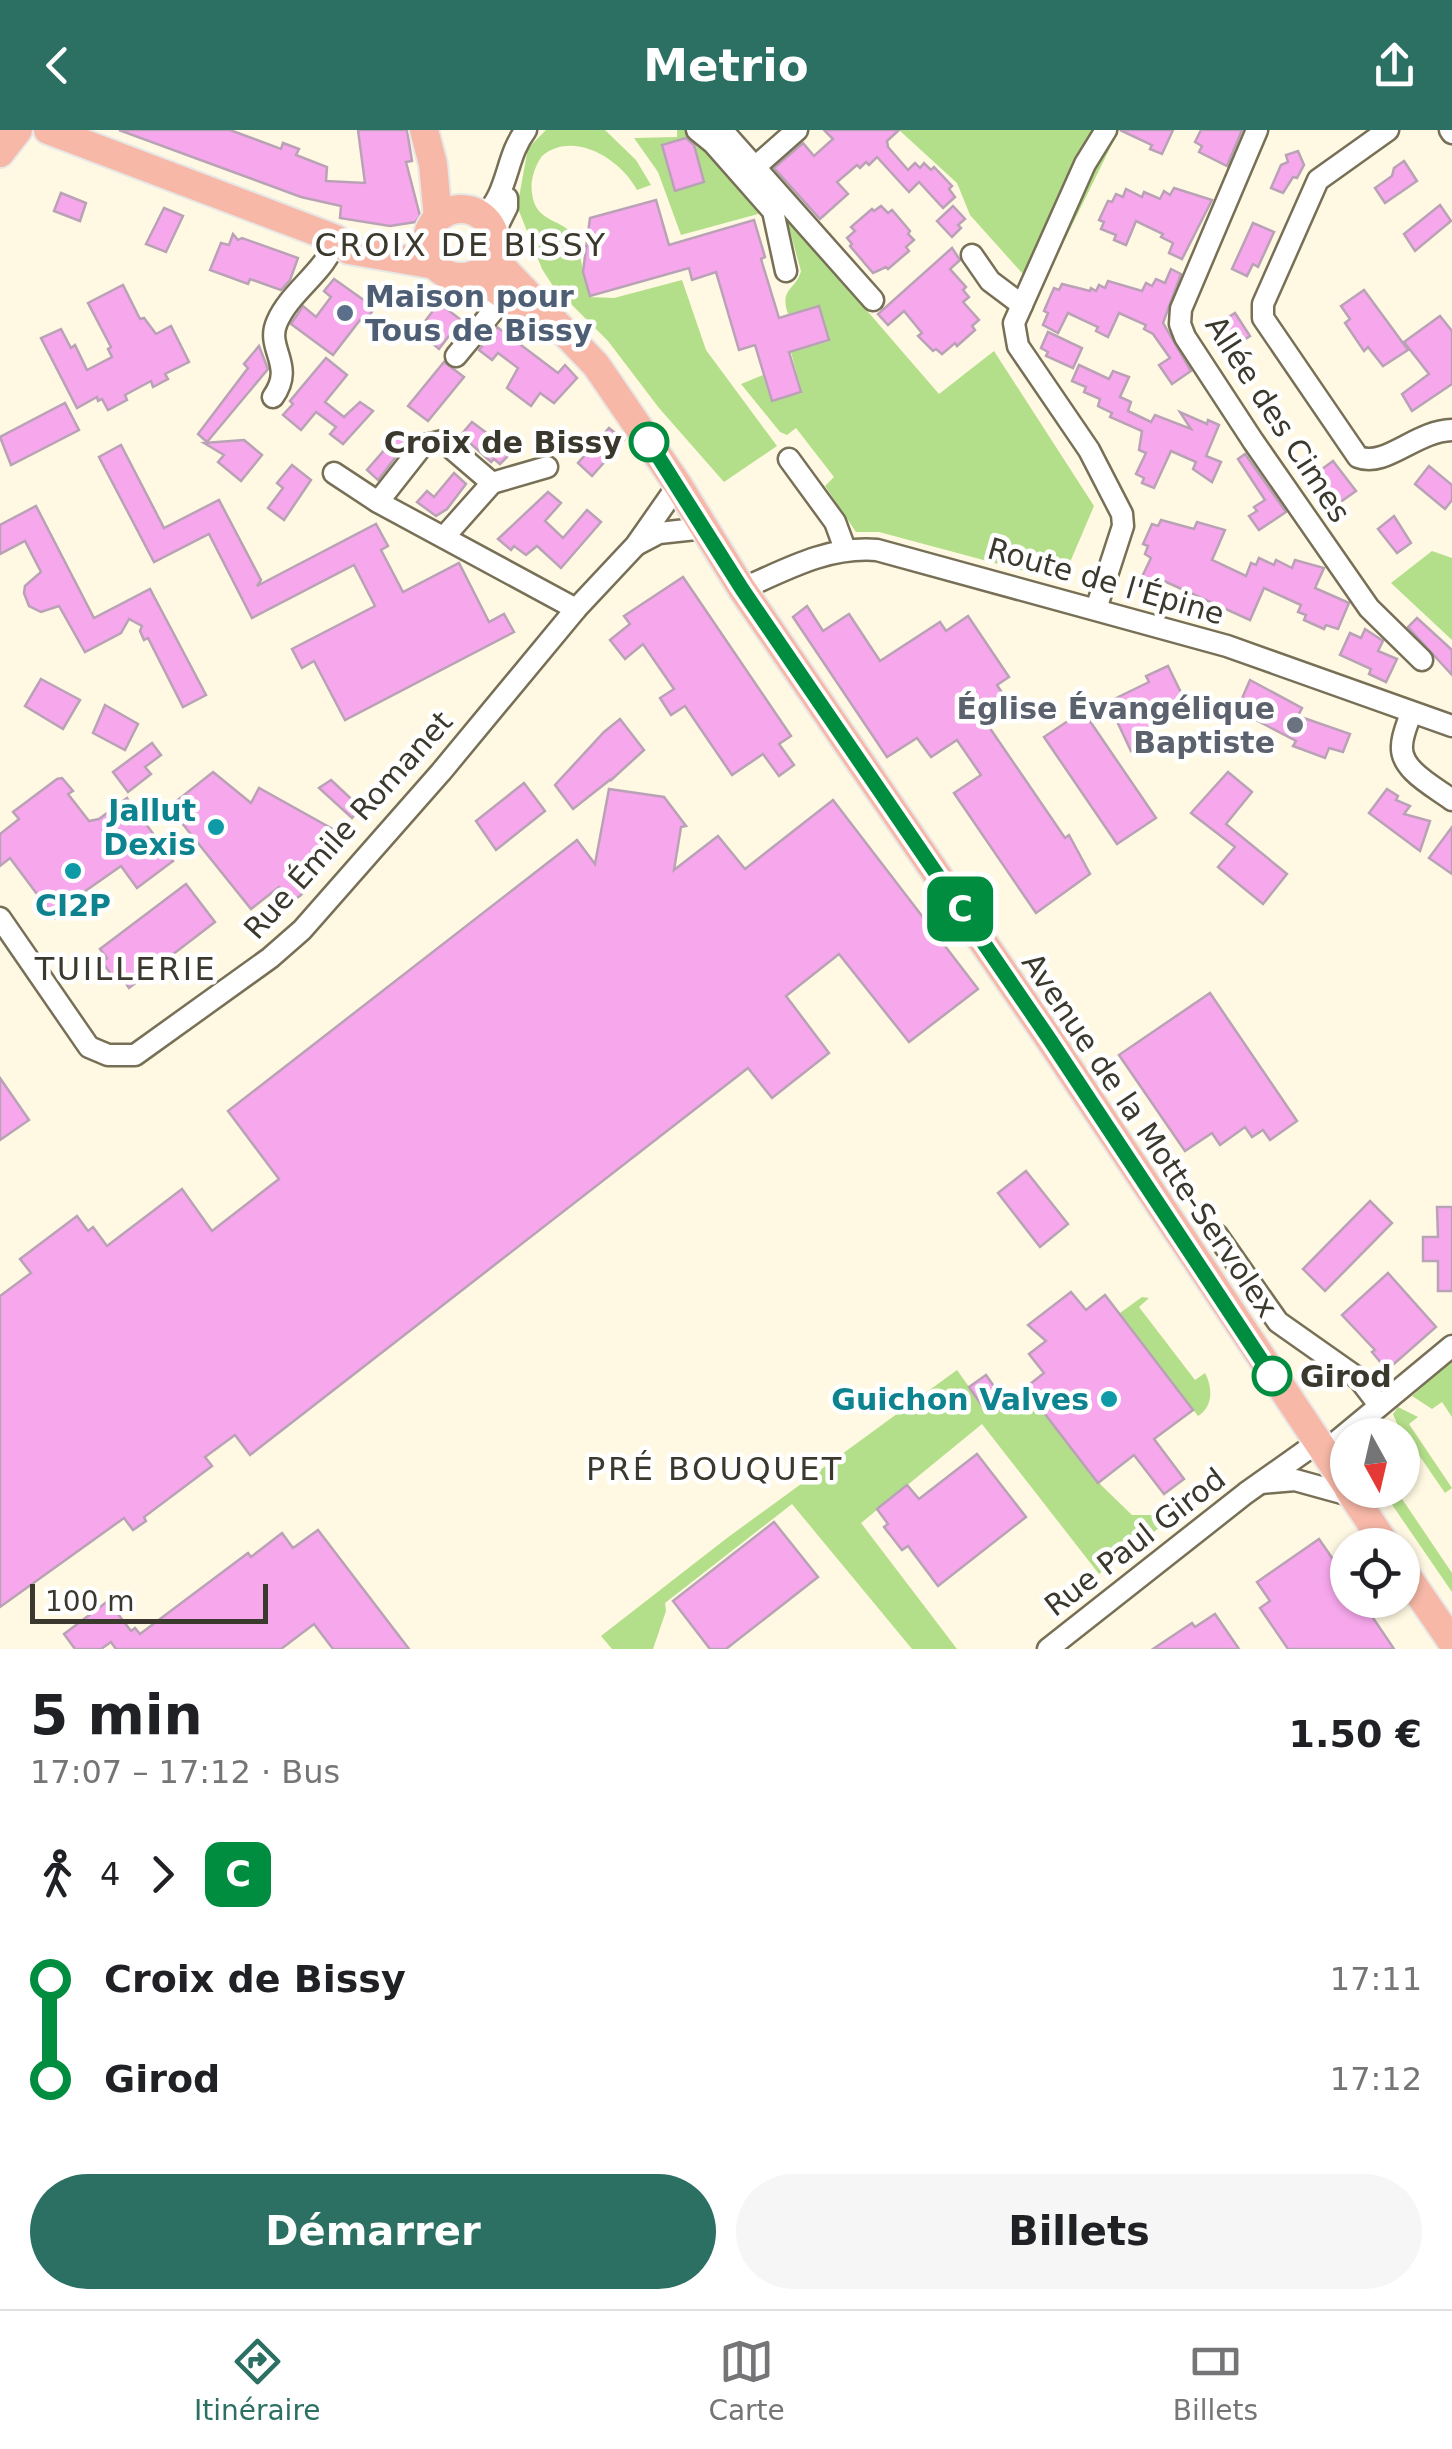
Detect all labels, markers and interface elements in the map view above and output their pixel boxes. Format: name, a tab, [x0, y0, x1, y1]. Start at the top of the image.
icon: back	[30, 38, 85, 93]
icon: share	[1367, 38, 1422, 93]
text: Metrio	[643, 39, 809, 92]
district label: CROIX DE BISSY	[315, 226, 607, 264]
place label: Maison pour Tous de Bissy	[365, 279, 593, 348]
marker: Maison pour Tous de Bissy	[334, 302, 356, 324]
street label: Allée des Cimes	[1198, 309, 1358, 529]
marker: Croix de Bissy	[630, 423, 668, 461]
place label: Croix de Bissy	[384, 425, 622, 460]
street label: Route de l'Épine	[984, 531, 1228, 631]
place label: Église Évangélique Baptiste	[957, 691, 1275, 760]
street label: Rue Émile Romanet	[237, 704, 460, 946]
marker: Église Évangélique Baptiste	[1284, 714, 1306, 736]
place label: Jallut Dexis	[103, 793, 196, 862]
marker: Jallut Dexis	[205, 816, 227, 838]
marker: CI2P	[62, 860, 84, 882]
line badge: C	[928, 876, 992, 942]
place label: CI2P	[35, 888, 111, 923]
text: C	[947, 889, 973, 929]
street label: Avenue de la Motte-Servolex	[1015, 946, 1285, 1324]
district label: TUILLERIE	[34, 950, 217, 988]
marker: Girod	[1253, 1357, 1291, 1395]
place label: Girod	[1300, 1359, 1392, 1394]
place label: Guichon Valves	[831, 1382, 1089, 1417]
marker: Guichon Valves	[1098, 1388, 1120, 1410]
north arrow	[1330, 1418, 1420, 1508]
map controls	[1330, 1418, 1420, 1618]
district label: PRÉ BOUQUET	[586, 1450, 844, 1488]
street label: Rue Paul Girod	[1038, 1461, 1232, 1623]
button: locate	[1330, 1528, 1420, 1618]
scale bar	[30, 1579, 268, 1624]
text: 100 m	[45, 1585, 135, 1618]
text: 5 min	[30, 1683, 203, 1747]
text: 1.50 €	[1289, 1712, 1422, 1756]
text: 17:07 – 17:12 · Bus	[30, 1753, 340, 1791]
icon: walk	[30, 1847, 85, 1902]
icon: forward	[135, 1847, 190, 1902]
text: C	[225, 1854, 251, 1894]
text: 4	[100, 1855, 120, 1893]
text: Croix de Bissy	[104, 1957, 406, 2001]
text: 17:11	[1330, 1960, 1422, 1998]
text: Girod	[104, 2057, 220, 2101]
text: 17:12	[1330, 2060, 1422, 2098]
button: Démarrer	[30, 2174, 716, 2289]
button: Billets	[736, 2174, 1422, 2289]
tab: Itinéraire	[194, 2334, 321, 2427]
tab: Carte	[708, 2334, 785, 2427]
tab: Billets	[1173, 2334, 1258, 2427]

